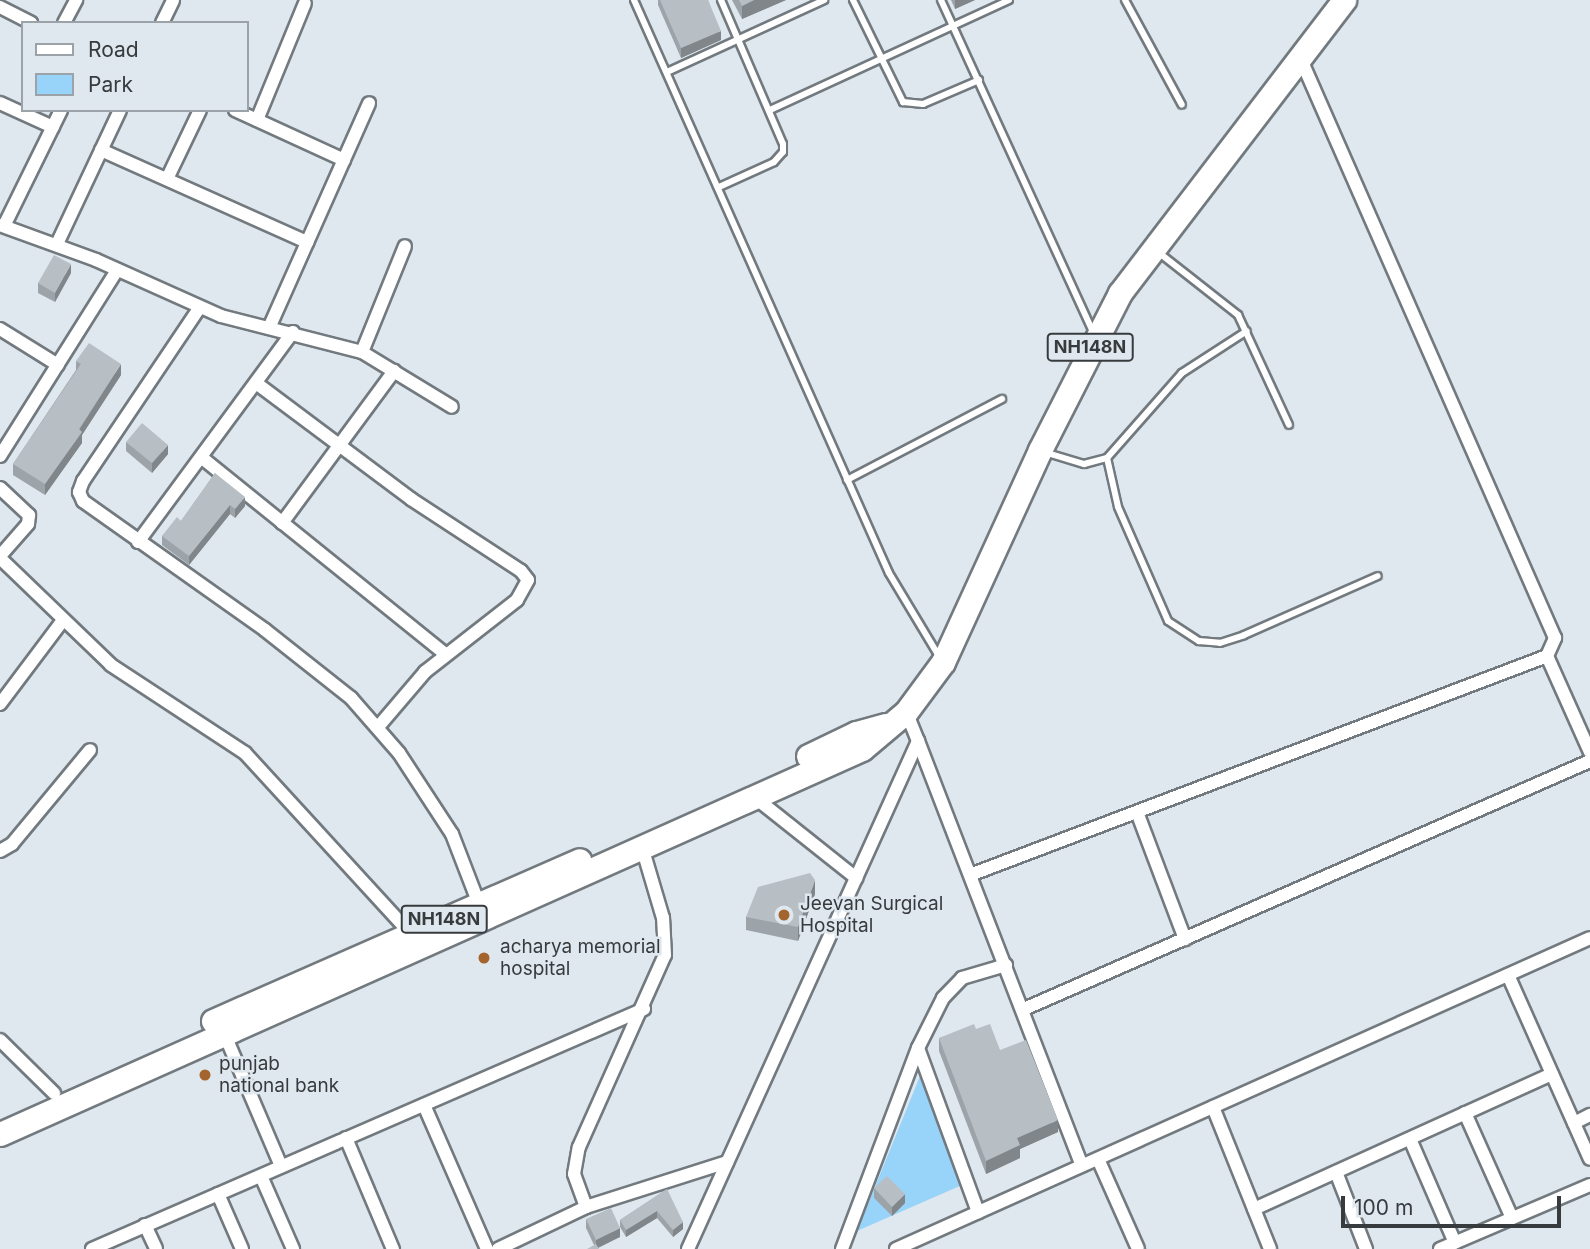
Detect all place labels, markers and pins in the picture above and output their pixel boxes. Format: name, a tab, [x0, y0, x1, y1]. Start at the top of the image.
place label: Jeevan Surgical Hospital	[800, 893, 943, 937]
marker: Jeevan Surgical Hospital	[774, 905, 794, 925]
place label: acharya memorial hospital	[500, 936, 661, 980]
marker: acharya memorial hospital	[474, 948, 494, 968]
place label: punjab national bank	[219, 1053, 339, 1097]
marker: punjab national bank	[197, 1067, 213, 1083]

